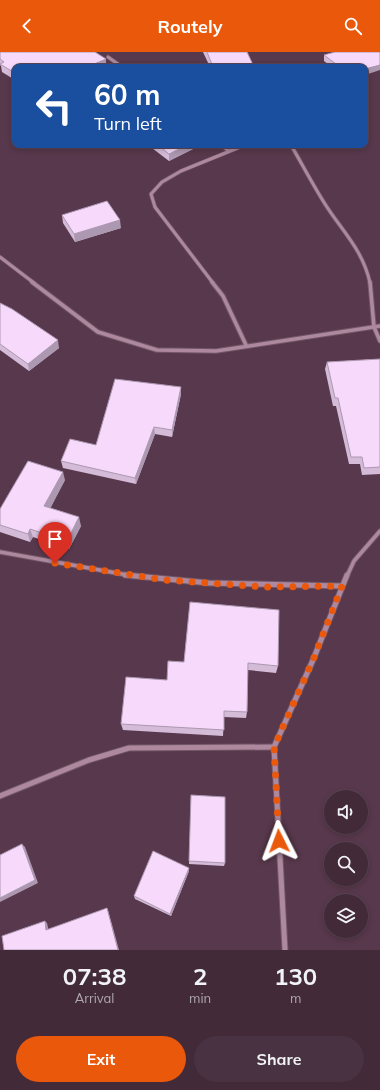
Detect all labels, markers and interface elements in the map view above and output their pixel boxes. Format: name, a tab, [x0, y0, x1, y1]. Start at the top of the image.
icon: back	[16, 15, 38, 37]
text: Routely	[158, 15, 222, 38]
icon: search	[342, 15, 364, 37]
text: 60 m	[94, 77, 160, 112]
icon: left	[28, 80, 80, 132]
text: Turn left	[94, 112, 162, 135]
pin	[38, 522, 72, 563]
icon: arrive	[44, 528, 66, 550]
map controls	[324, 790, 368, 938]
button: sound	[324, 790, 368, 834]
position arrow	[258, 820, 300, 862]
button: search	[324, 842, 368, 886]
button: layers	[324, 894, 368, 938]
text: 07:38	[63, 961, 126, 991]
text: 2	[193, 961, 207, 991]
text: 130	[274, 961, 317, 991]
text: Arrival	[75, 990, 114, 1006]
text: min	[189, 990, 211, 1006]
text: m	[290, 990, 301, 1006]
button: Exit	[16, 1036, 186, 1082]
button: Share	[194, 1036, 364, 1082]

